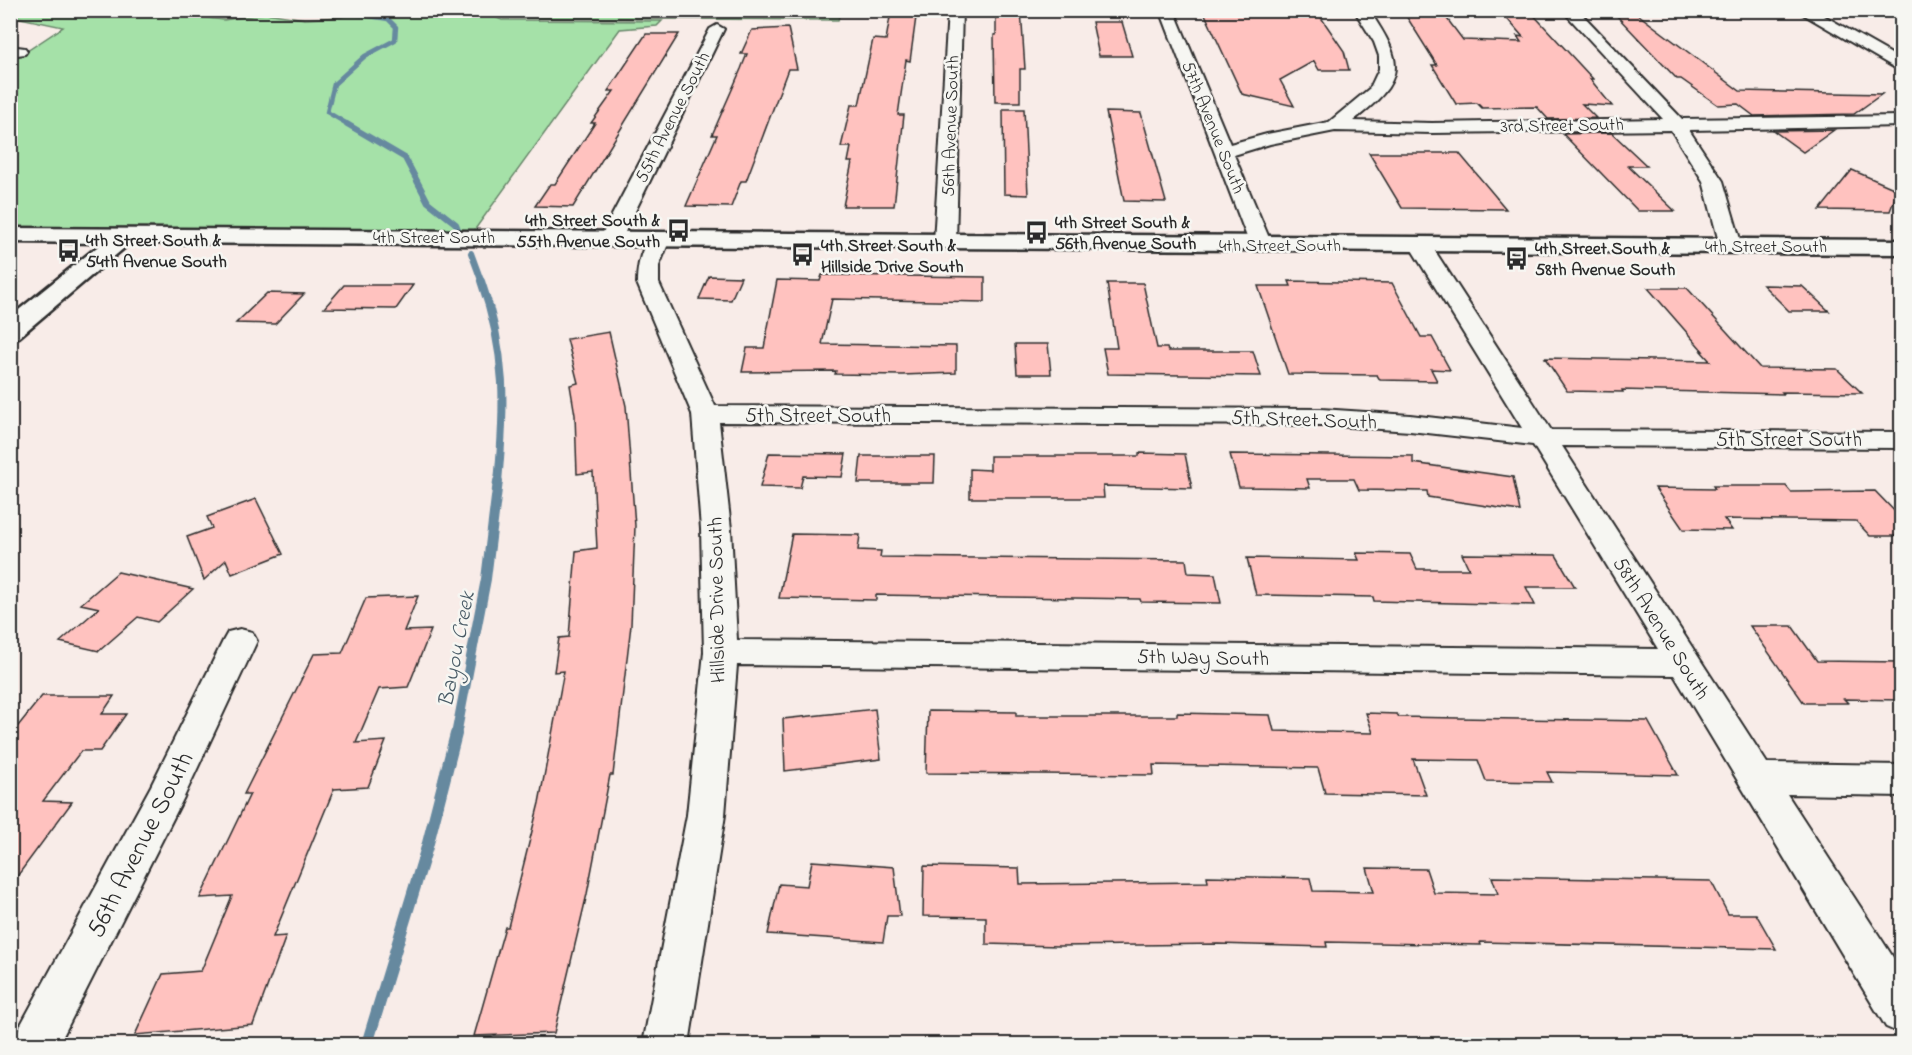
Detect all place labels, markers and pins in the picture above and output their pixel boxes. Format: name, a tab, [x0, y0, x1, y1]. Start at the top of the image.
place label: 4th Street South & 55th Avenue South	[516, 209, 661, 256]
place label: 4th Street South & 56th Avenue South	[1055, 211, 1197, 258]
bus stop icon: 4th Street South & 55th Avenue South	[665, 217, 691, 243]
bus stop icon: 4th Street South & 56th Avenue South	[1024, 219, 1050, 245]
place label: 4th Street South & 54th Avenue South	[86, 229, 227, 276]
place label: 4th Street South & Hillside Drive South	[821, 234, 964, 281]
bus stop icon: 4th Street South & 54th Avenue South	[55, 237, 81, 263]
place label: 4th Street South & 58th Avenue South	[1535, 237, 1676, 284]
bus stop icon: 4th Street South & Hillside Drive South	[790, 242, 816, 268]
bus stop icon: 4th Street South & 58th Avenue South	[1504, 245, 1530, 271]

